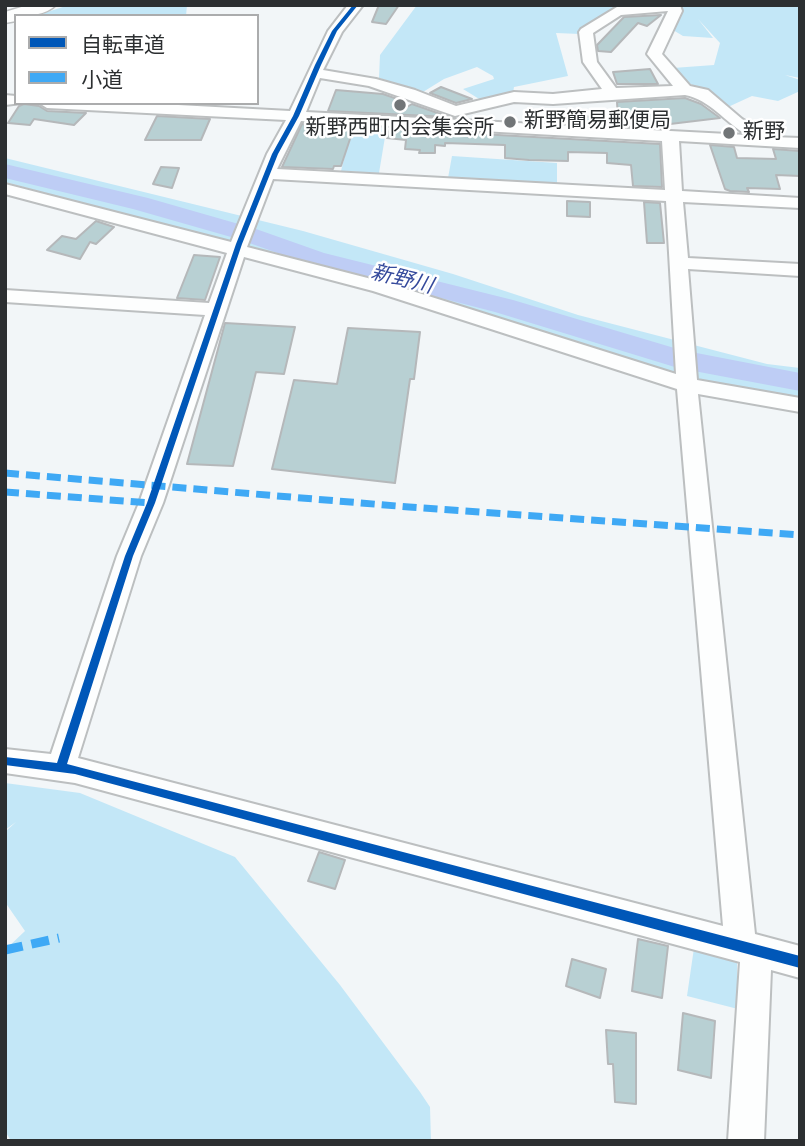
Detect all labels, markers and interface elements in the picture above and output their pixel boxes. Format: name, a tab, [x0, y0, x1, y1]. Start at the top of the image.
legend	[14, 14, 259, 105]
text: 自転車道	[81, 33, 165, 57]
text: 小道	[81, 68, 123, 92]
marker: 新野西町内会集会所	[392, 97, 408, 113]
place label: 新野簡易郵便局	[524, 109, 671, 135]
marker: 新野簡易郵便局	[502, 114, 518, 130]
place label: 新野西町内会集会所	[306, 116, 494, 142]
place label: 新野	[743, 120, 785, 146]
marker: 新野	[721, 125, 737, 141]
water label: 新野川	[368, 260, 436, 300]

